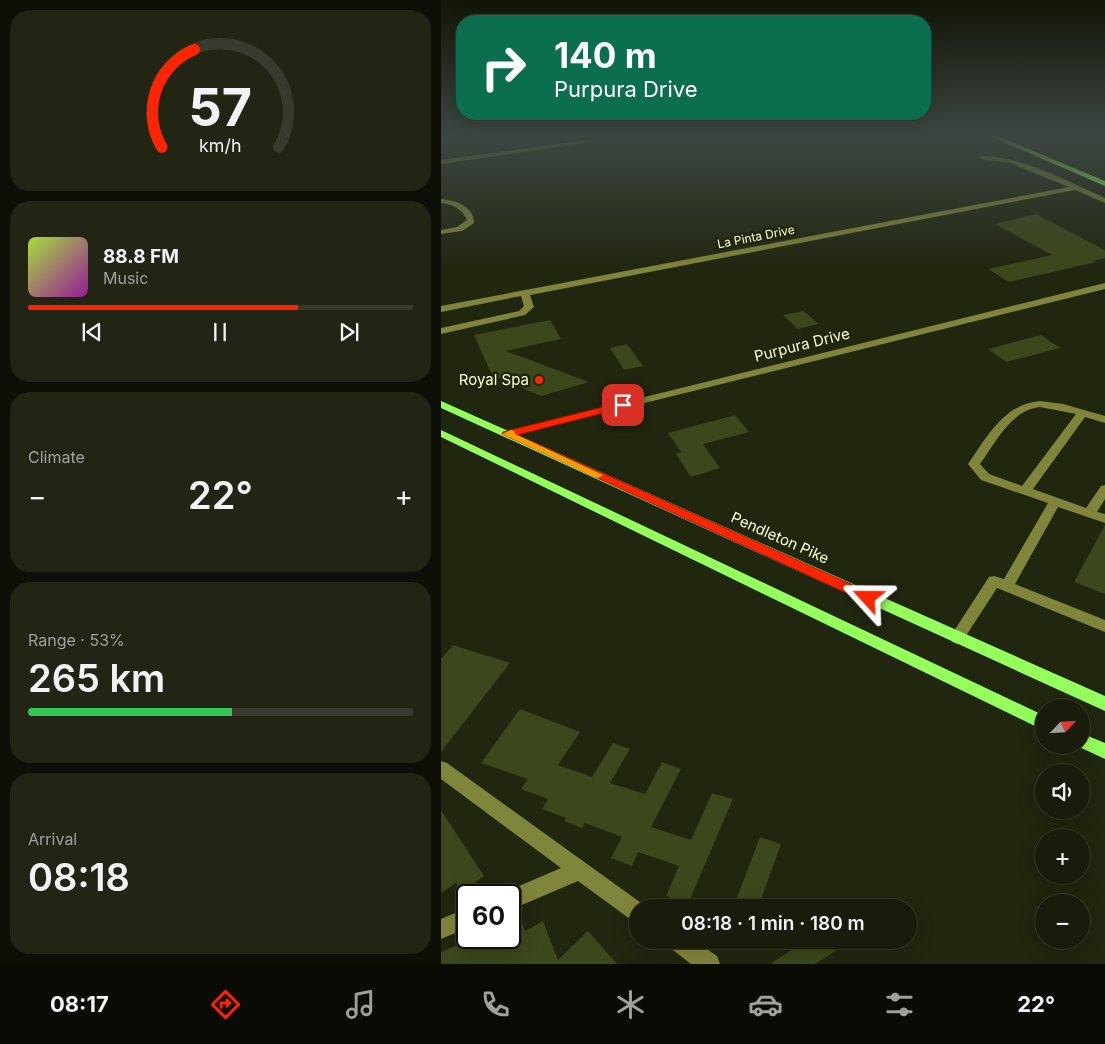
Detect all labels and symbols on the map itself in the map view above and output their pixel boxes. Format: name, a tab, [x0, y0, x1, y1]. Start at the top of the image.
street label: La Pinta Drive	[716, 222, 796, 251]
street label: Purpura Drive	[752, 323, 852, 366]
place label: Royal Spa	[459, 370, 529, 389]
marker: Royal Spa	[533, 374, 545, 386]
pin	[602, 384, 644, 426]
street label: Pendleton Pike	[728, 507, 832, 568]
position arrow	[841, 571, 893, 623]
north arrow	[1035, 699, 1090, 754]
speed limit sign: 60	[456, 884, 521, 949]

